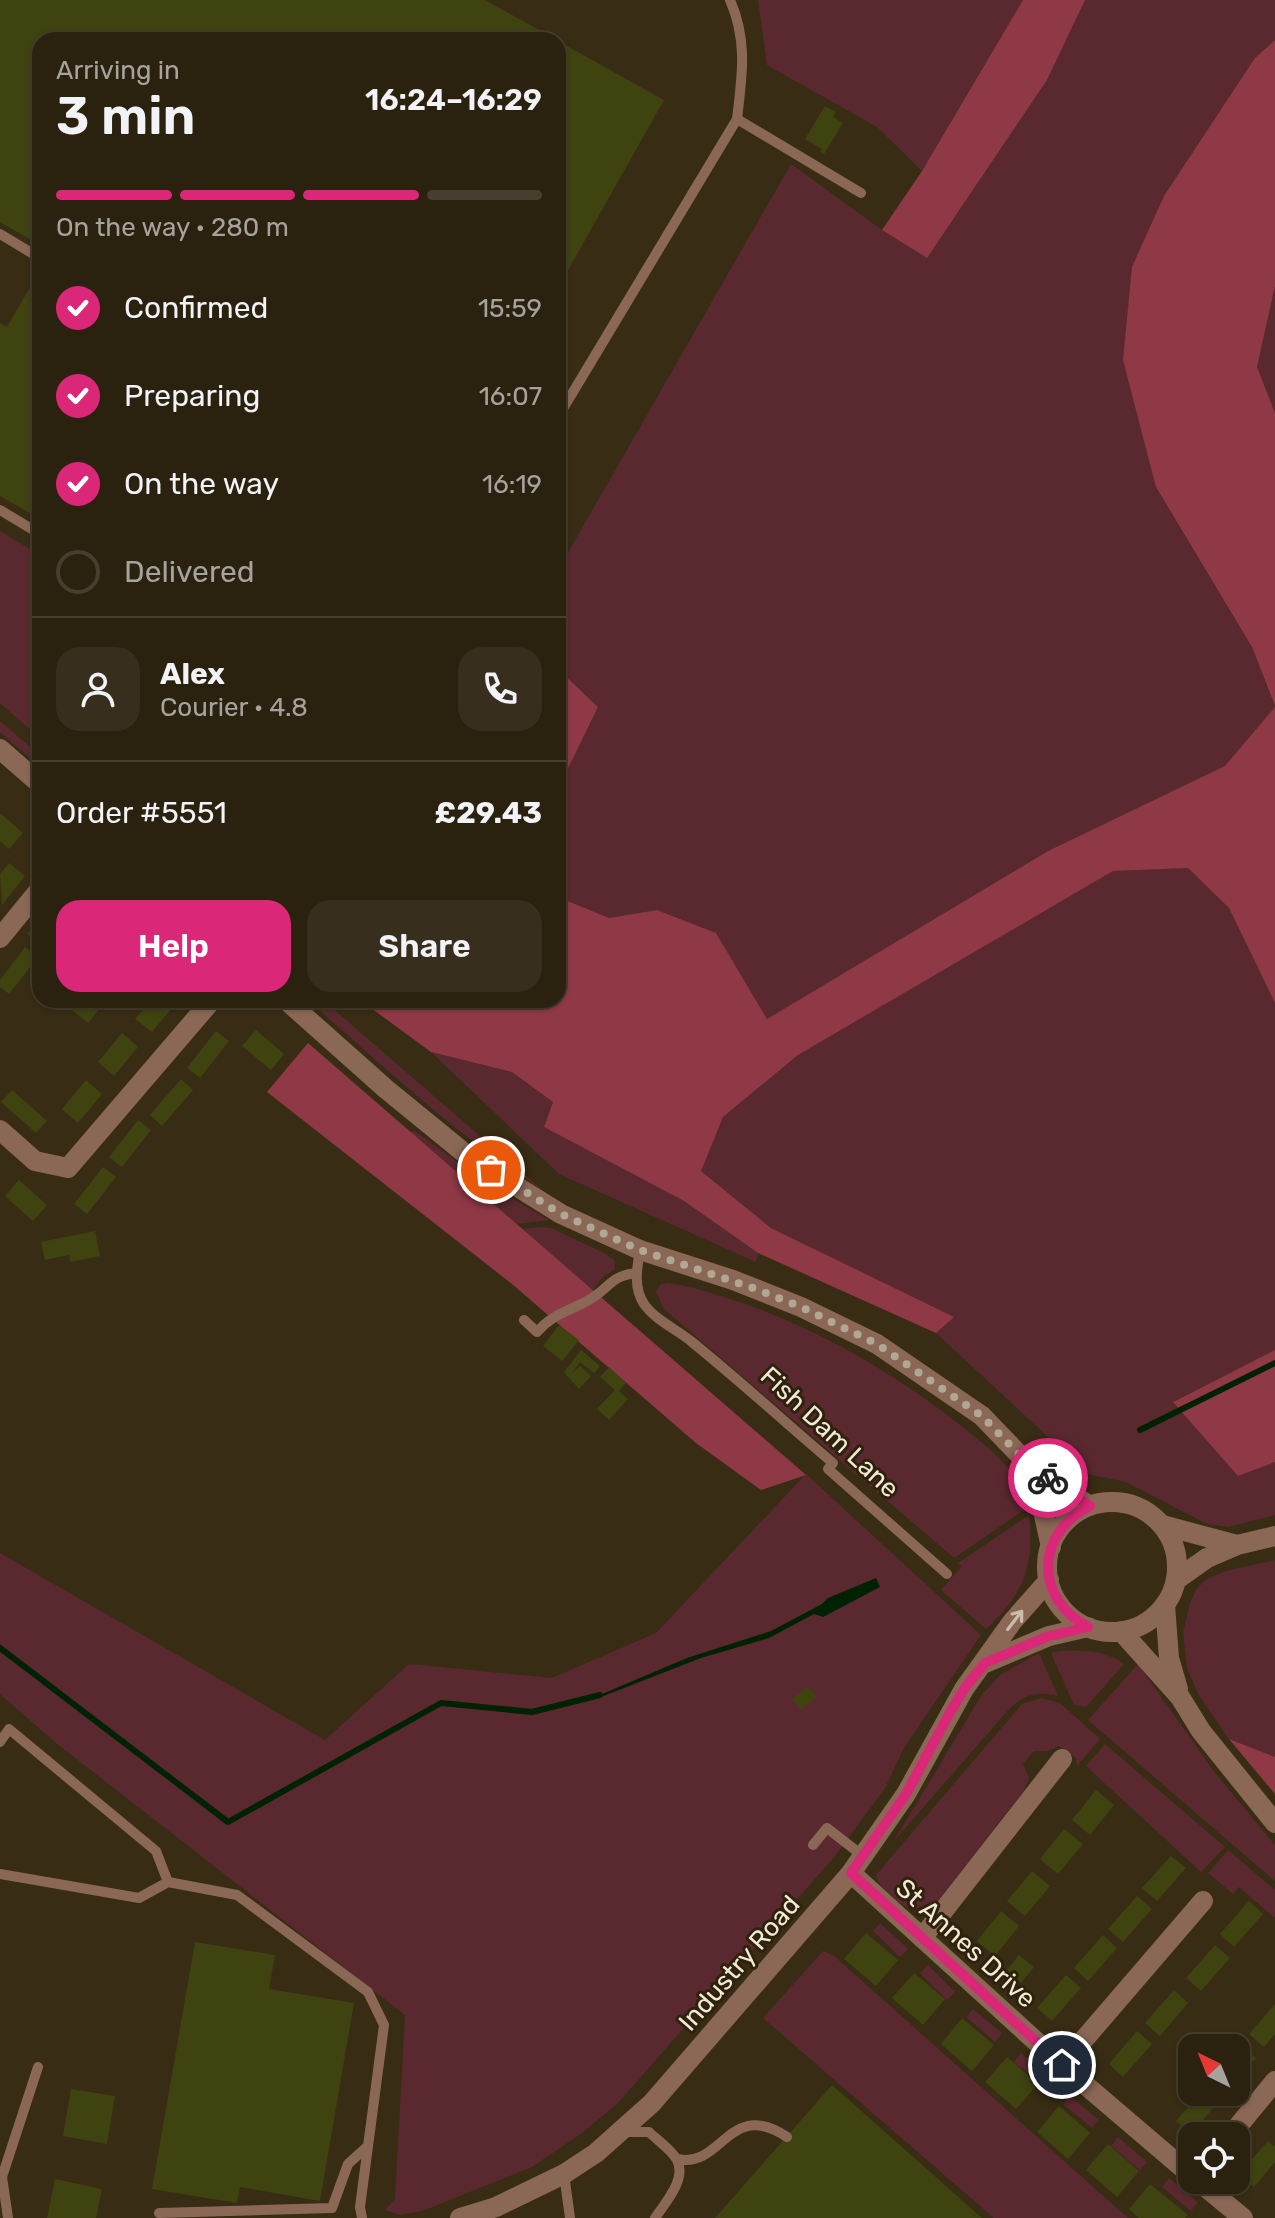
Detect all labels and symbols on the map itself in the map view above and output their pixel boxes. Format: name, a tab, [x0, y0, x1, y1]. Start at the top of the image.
pin	[457, 1136, 525, 1204]
street label: Fish Dam Lane	[754, 1360, 905, 1504]
courier	[1008, 1438, 1088, 1518]
one-way arrow	[1006, 1610, 1024, 1631]
street label: St Annes Drive	[889, 1872, 1042, 2014]
street label: Industry Road	[672, 1889, 806, 2037]
pin	[1028, 2031, 1096, 2099]
north arrow	[1178, 2034, 1250, 2106]

